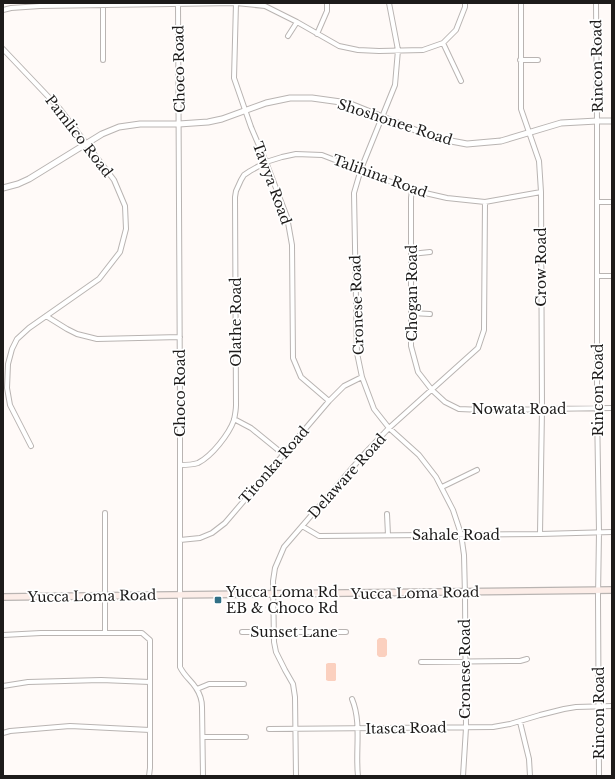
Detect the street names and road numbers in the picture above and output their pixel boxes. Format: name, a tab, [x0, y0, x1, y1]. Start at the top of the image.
street label: Rincon Road	[587, 19, 607, 113]
street label: Choco Road	[169, 24, 189, 113]
street label: Pamlico Road	[41, 91, 117, 181]
street label: Shoshonee Road	[335, 95, 455, 149]
street label: Tawya Road	[249, 139, 296, 227]
street label: Talihina Road	[330, 150, 430, 202]
street label: Crow Road	[532, 227, 550, 307]
street label: Chogan Road	[403, 244, 421, 342]
street label: Cronese Road	[346, 254, 368, 355]
street label: Olathe Road	[227, 277, 245, 367]
street label: Rincon Road	[589, 343, 607, 437]
street label: Choco Road	[171, 348, 189, 437]
street label: Nowata Road	[472, 400, 567, 418]
street label: Titonka Road	[235, 422, 313, 508]
street label: Delaware Road	[304, 430, 390, 522]
street label: Sahale Road	[412, 526, 501, 544]
street label: Yucca Loma Road	[349, 583, 480, 603]
street label: Yucca Loma Road	[26, 586, 157, 606]
street label: Cronese Road	[456, 618, 474, 719]
street label: Sunset Lane	[250, 623, 338, 641]
street label: Rincon Road	[590, 666, 608, 760]
street label: Itasca Road	[365, 718, 447, 738]

